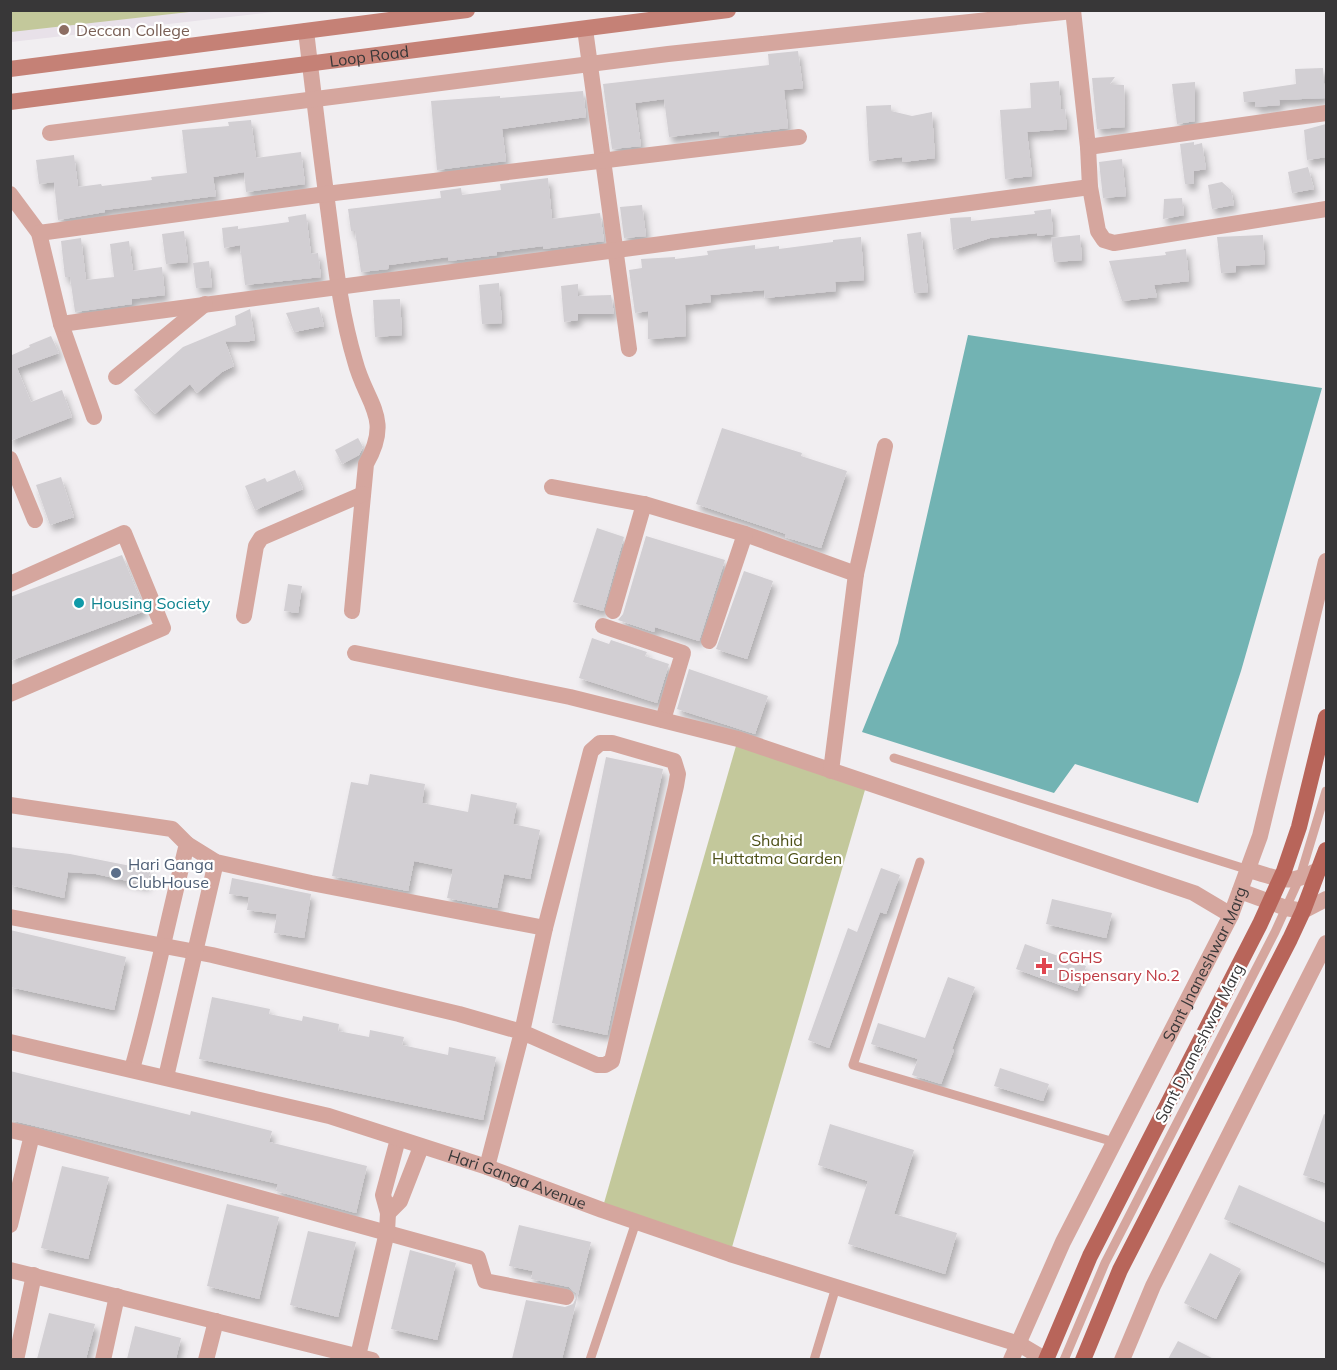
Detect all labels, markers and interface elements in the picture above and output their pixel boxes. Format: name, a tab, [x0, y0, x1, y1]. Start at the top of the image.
place label: Deccan College	[76, 20, 190, 40]
marker: Deccan College	[57, 23, 71, 37]
street label: Loop Road	[328, 41, 410, 71]
place label: Housing Society	[91, 593, 211, 613]
marker: Housing Society	[72, 596, 86, 610]
park label: Shahid Huttatma Garden	[712, 830, 842, 868]
place label: Hari Ganga ClubHouse	[128, 854, 214, 892]
marker: Hari Ganga ClubHouse	[109, 866, 123, 880]
street label: Sant Jnaneshwar Marg	[1158, 884, 1251, 1045]
place label: CGHS Dispensary No.2	[1058, 947, 1180, 985]
marker: CGHS Dispensary No.2	[1035, 957, 1053, 975]
street label: Sant Dyaneshwar Marg	[1150, 960, 1248, 1126]
street label: Hari Ganga Avenue	[446, 1145, 589, 1213]

